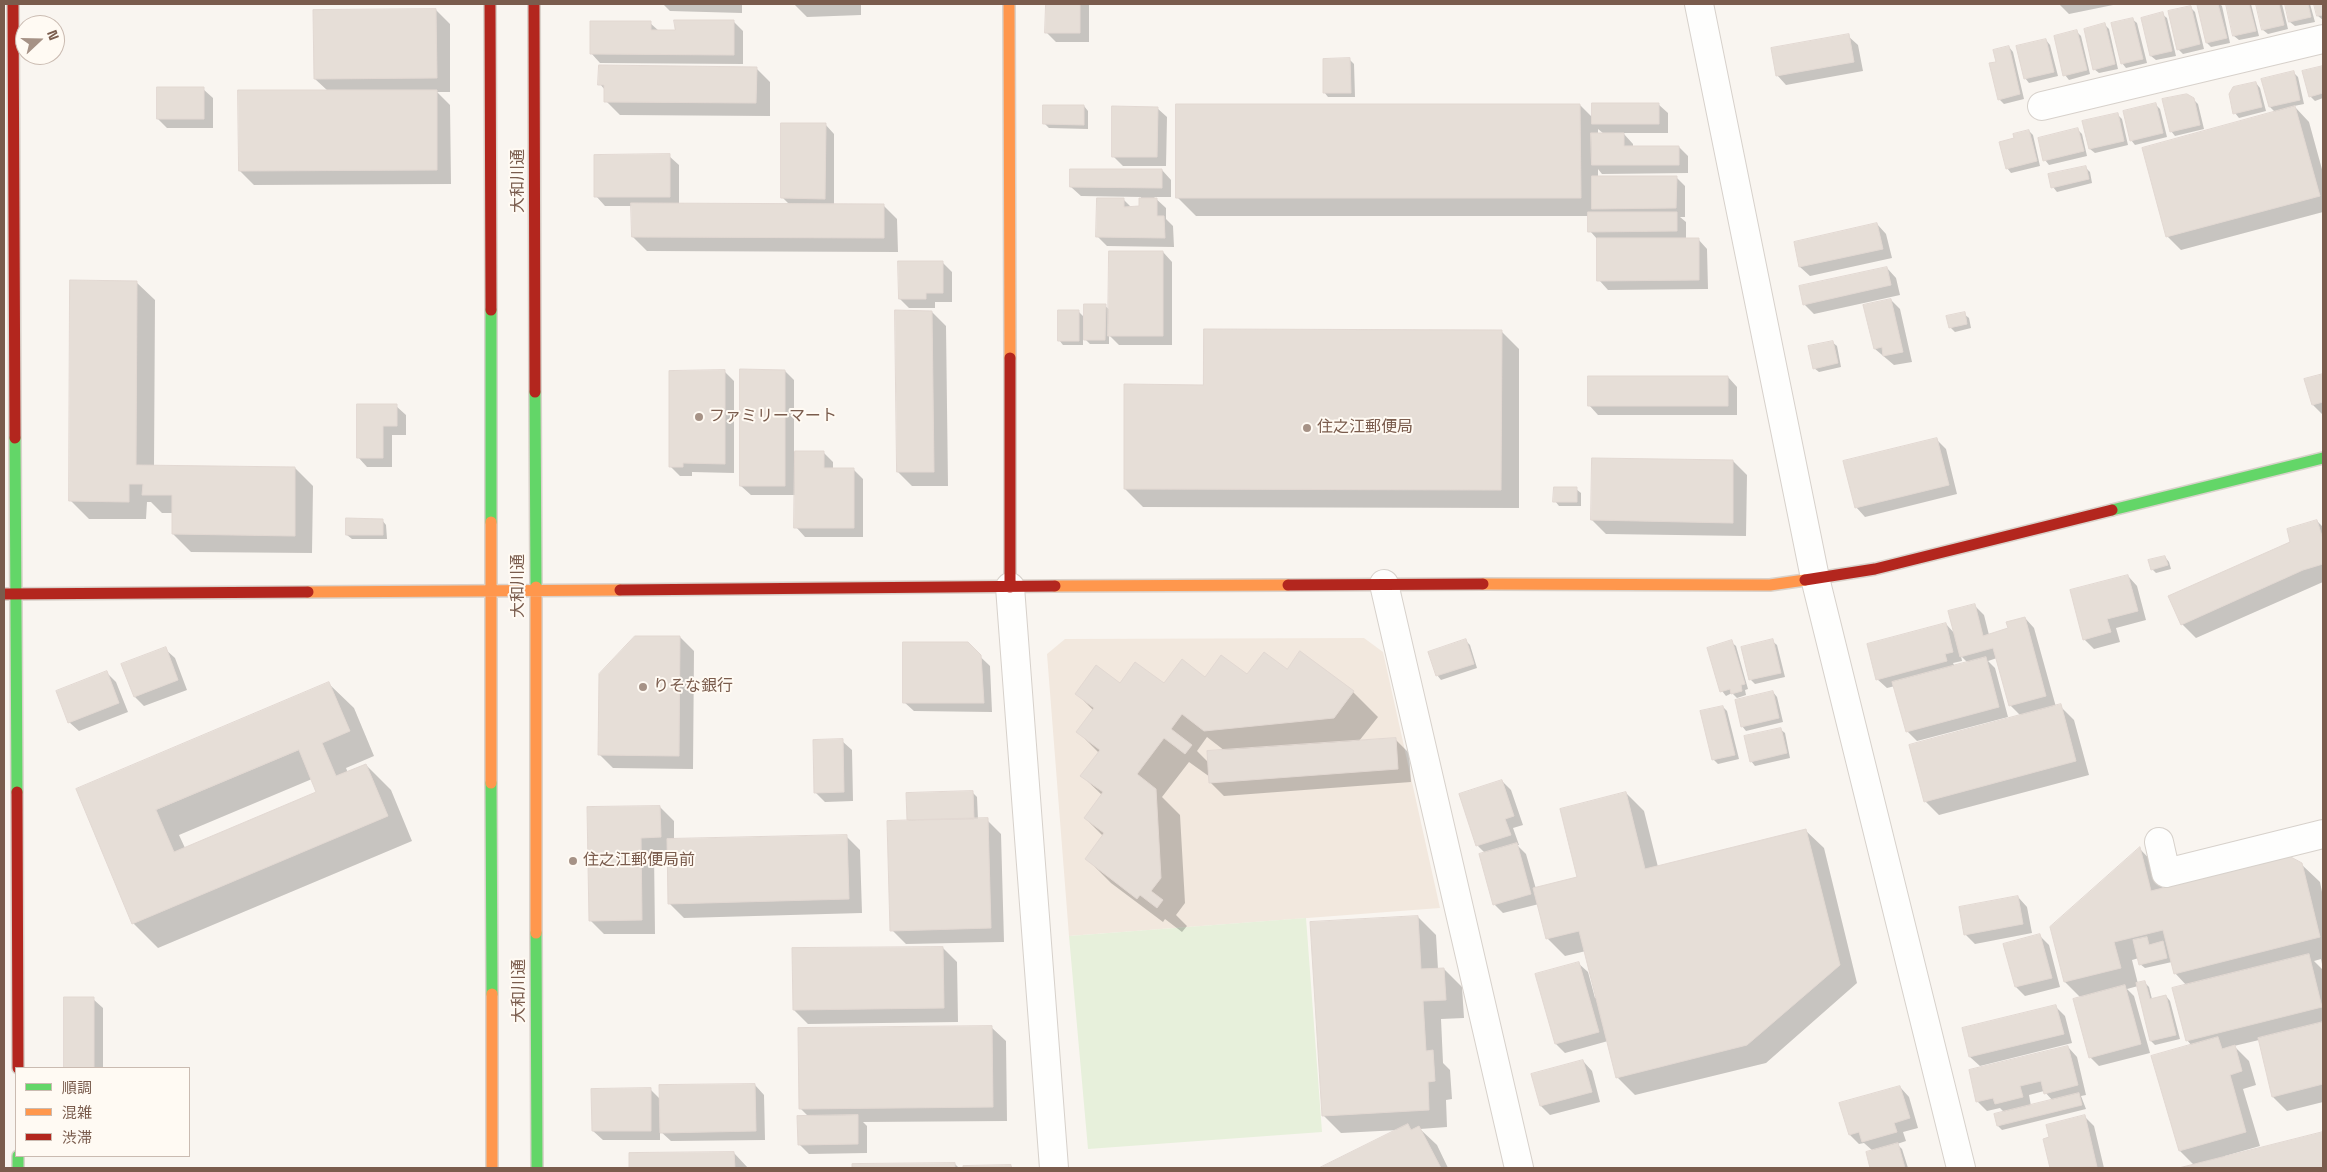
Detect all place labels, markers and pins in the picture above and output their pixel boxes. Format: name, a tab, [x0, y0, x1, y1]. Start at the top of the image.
place label: ファミリーマート	[709, 407, 837, 427]
marker: ファミリーマート	[693, 411, 705, 423]
place label: 住之江郵便局	[1317, 418, 1413, 438]
marker: 住之江郵便局	[1301, 422, 1313, 434]
place label: りそな銀行	[653, 677, 733, 697]
marker: りそな銀行	[637, 681, 649, 693]
place label: 住之江郵便局前	[583, 851, 695, 871]
marker: 住之江郵便局前	[567, 855, 579, 867]

